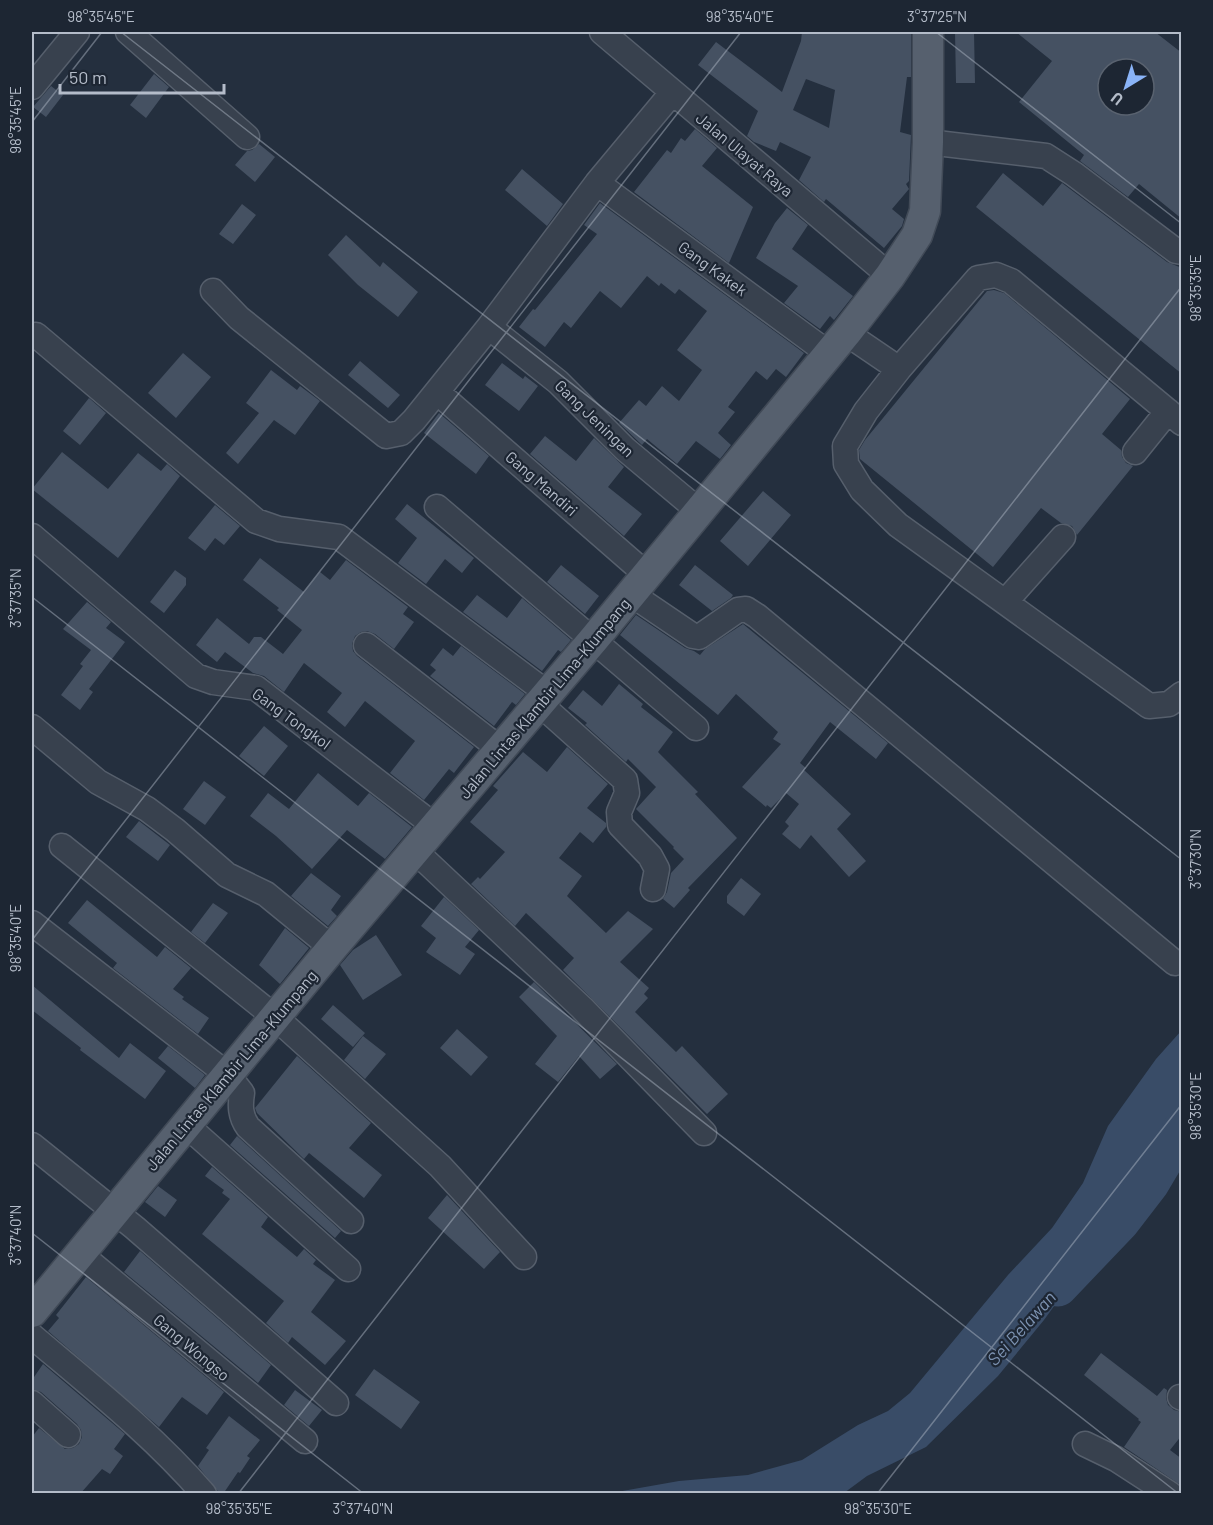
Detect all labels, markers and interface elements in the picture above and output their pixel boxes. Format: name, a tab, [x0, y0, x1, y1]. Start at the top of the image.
text: 98°35'45"E	[67, 7, 135, 25]
text: 98°35'40"E	[706, 7, 774, 25]
text: 3°37'25"N	[907, 7, 967, 25]
scale bar	[60, 57, 224, 95]
north arrow	[1096, 57, 1156, 117]
text: 50 m	[69, 66, 107, 88]
text: 98°35'45"E	[6, 86, 24, 154]
text: U	[1107, 89, 1126, 110]
street label: Jalan Ulayat Raya	[693, 108, 797, 200]
street label: Gang Kakek	[675, 237, 751, 299]
text: 98°35'35"E	[1186, 254, 1204, 322]
street label: Gang Jeningan	[551, 375, 639, 461]
street label: Gang Mandiri	[502, 447, 582, 519]
text: 3°37'35"N	[6, 568, 24, 628]
street label: Jalan Lintas Klambir Lima–Klumpang	[455, 594, 633, 802]
street label: Gang Tongkol	[249, 683, 335, 753]
text: 3°37'30"N	[1186, 829, 1204, 889]
text: 98°35'40"E	[6, 904, 24, 972]
street label: Jalan Lintas Klambir Lima–Klumpang	[142, 966, 320, 1174]
text: 98°35'30"E	[1186, 1072, 1204, 1140]
text: 3°37'40"N	[6, 1205, 24, 1265]
water label: Sei Belawan	[982, 1286, 1060, 1370]
street label: Gang Wongso	[150, 1310, 234, 1384]
text: 98°35'35"E	[205, 1499, 273, 1517]
text: 3°37'40"N	[333, 1499, 393, 1517]
text: 98°35'30"E	[844, 1499, 912, 1517]

